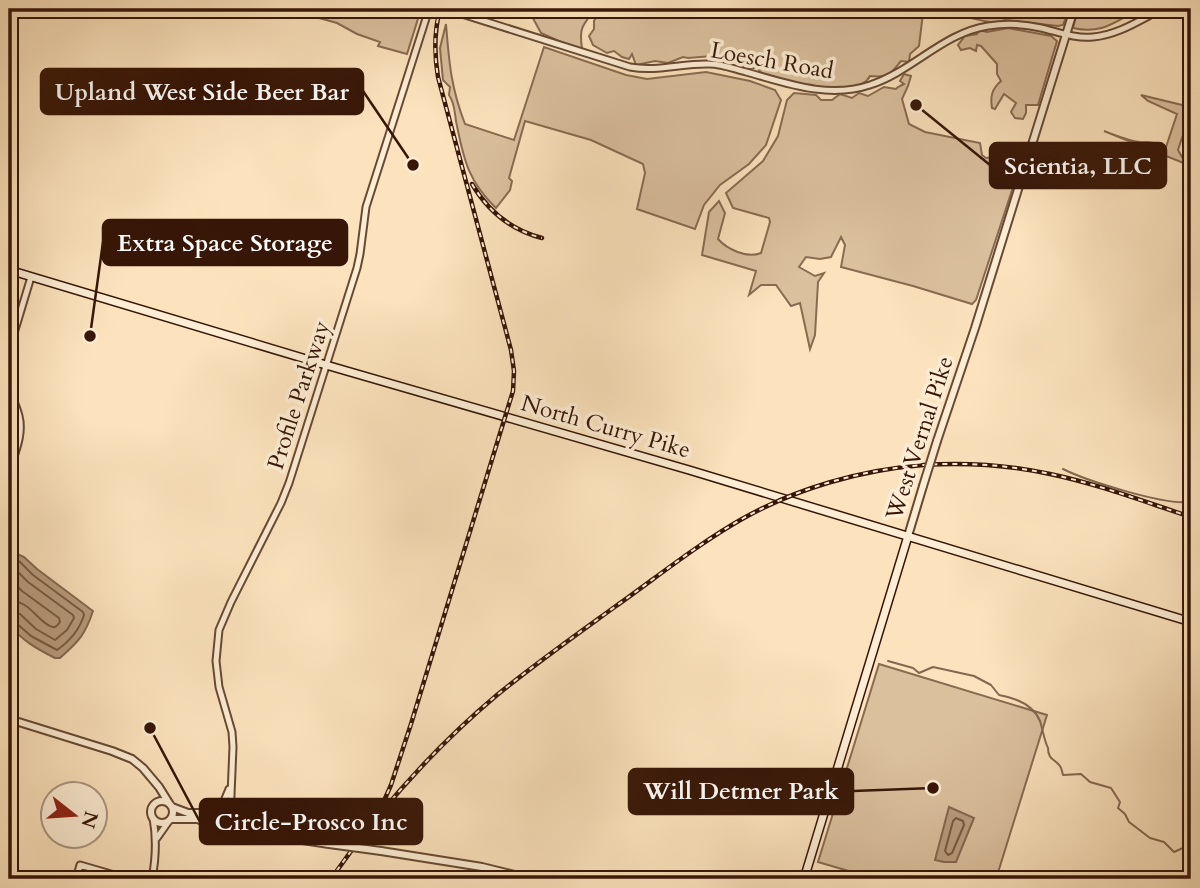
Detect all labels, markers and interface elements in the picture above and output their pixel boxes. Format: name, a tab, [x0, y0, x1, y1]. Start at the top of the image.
street label: Loesch Road	[708, 34, 837, 87]
callout: Upland West Side Beer Bar	[41, 69, 363, 114]
text: Upland West Side Beer Bar	[55, 76, 349, 109]
callout: Scientia, LLC	[990, 143, 1166, 188]
text: Scientia, LLC	[1004, 150, 1152, 183]
callout: Extra Space Storage	[103, 220, 347, 265]
text: Extra Space Storage	[117, 227, 333, 260]
street label: Profile Parkway	[260, 317, 337, 473]
street label: West Vernal Pike	[878, 352, 961, 525]
street label: North Curry Pike	[518, 388, 694, 465]
callout: Will Detmer Park	[629, 769, 853, 814]
text: Will Detmer Park	[642, 775, 839, 808]
north arrow	[38, 780, 108, 850]
callout: Circle-Prosco Inc	[200, 799, 422, 844]
text: Circle-Prosco Inc	[214, 806, 408, 839]
text: N	[74, 808, 104, 832]

